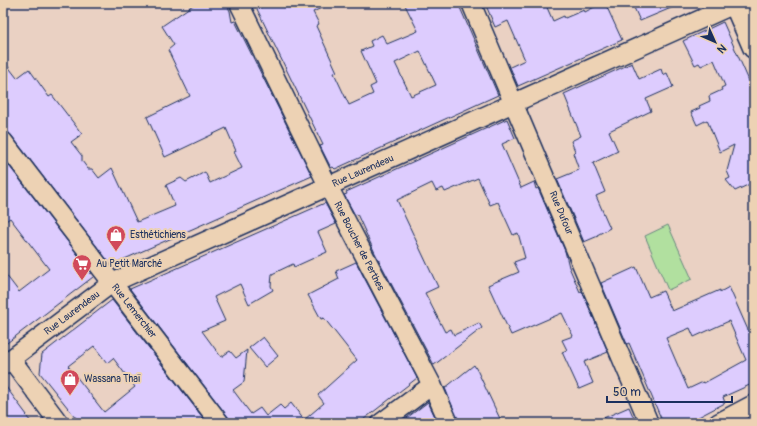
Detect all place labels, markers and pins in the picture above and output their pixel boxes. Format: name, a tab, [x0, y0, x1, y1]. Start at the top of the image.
shop icon: Esthétichiens	[105, 224, 127, 252]
place label: Esthétichiens	[130, 229, 186, 241]
supermarket icon: Au Petit Marché	[71, 253, 93, 281]
place label: Au Petit Marché	[96, 258, 162, 270]
shop icon: Wassana Thaï	[59, 368, 81, 396]
place label: Wassana Thaï	[84, 373, 141, 385]

